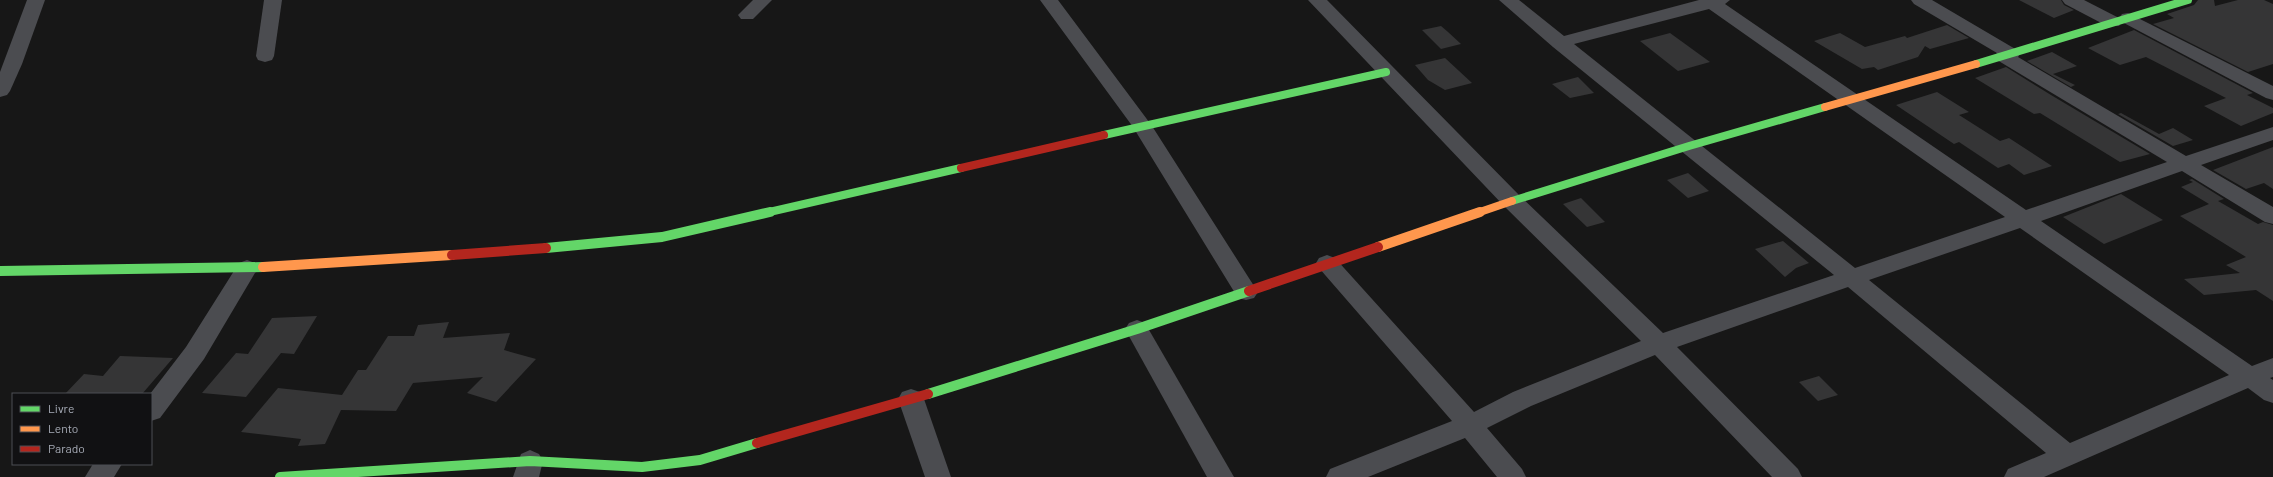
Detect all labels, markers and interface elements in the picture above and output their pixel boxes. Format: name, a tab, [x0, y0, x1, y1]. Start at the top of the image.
legend	[12, 393, 152, 465]
text: Livre	[48, 401, 74, 415]
text: Lento	[48, 421, 78, 435]
text: Parado	[48, 441, 85, 455]

